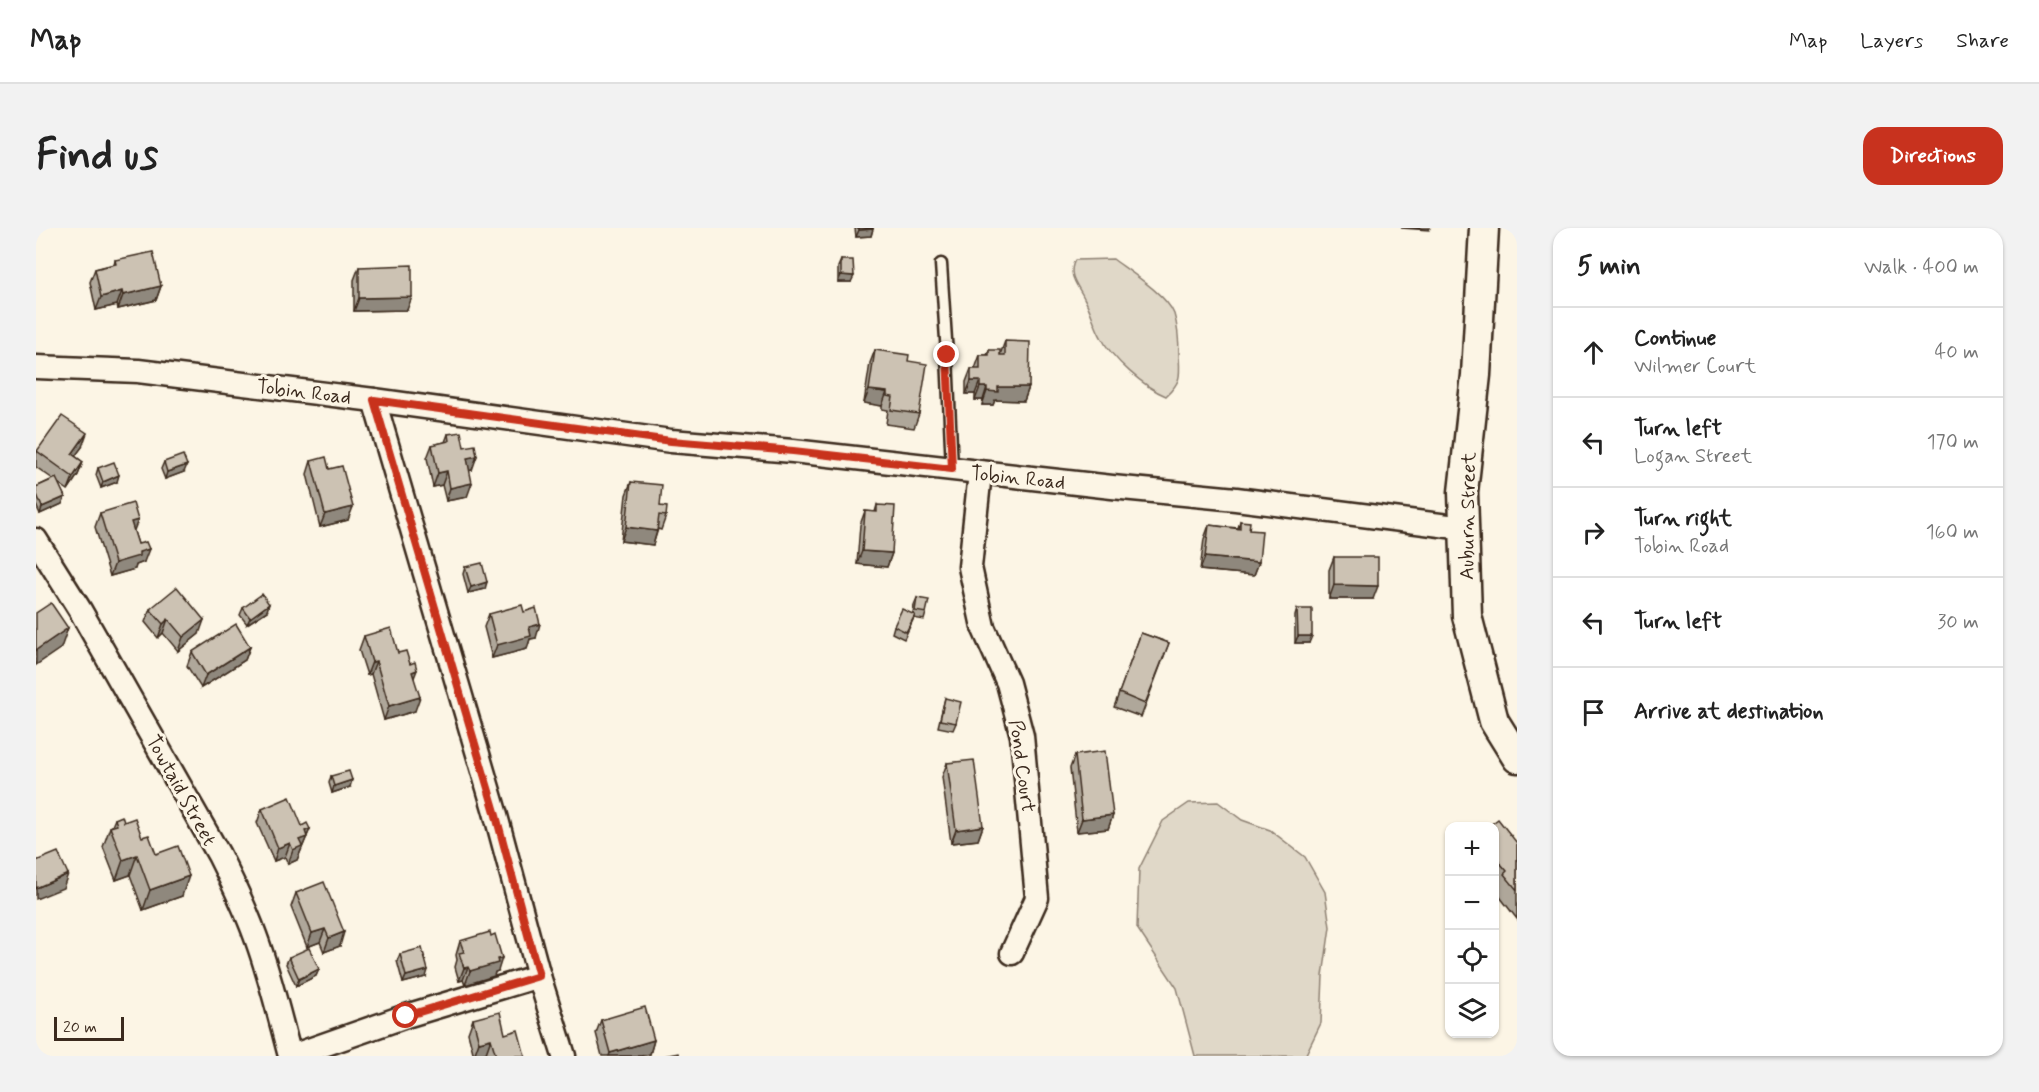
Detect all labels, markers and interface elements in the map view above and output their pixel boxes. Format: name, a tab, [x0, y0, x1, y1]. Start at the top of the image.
text: Map	[30, 23, 81, 60]
text: Map	[1789, 27, 1827, 55]
text: Layers	[1860, 27, 1923, 55]
text: Share	[1956, 27, 2009, 55]
button: Directions	[1863, 127, 2003, 185]
text: Find us	[36, 129, 158, 184]
text: 5 min	[1577, 250, 1641, 284]
text: Walk · 400 m	[1864, 254, 1979, 281]
text: Continue	[1634, 325, 1716, 353]
icon: ahead	[1577, 336, 1610, 369]
text: 40 m	[1935, 339, 1979, 366]
route end	[933, 341, 959, 367]
text: Wilmer Court	[1634, 353, 1756, 380]
street label: Tobin Road	[255, 373, 353, 412]
text: Turn left	[1634, 415, 1722, 443]
icon: left	[1577, 426, 1610, 459]
text: 170 m	[1927, 429, 1979, 456]
text: Logan Street	[1634, 443, 1752, 470]
street label: Auburn Street	[1454, 452, 1483, 580]
street label: Tobin Road	[969, 460, 1066, 497]
text: Turn right	[1634, 505, 1732, 533]
icon: right	[1577, 516, 1610, 549]
text: 160 m	[1926, 519, 1979, 546]
text: Tobin Road	[1634, 533, 1729, 560]
icon: left	[1577, 606, 1610, 639]
text: Turn left	[1634, 608, 1722, 636]
text: 30 m	[1937, 609, 1979, 636]
icon: arrive	[1577, 696, 1610, 729]
text: Arrive at destination	[1634, 698, 1824, 726]
street label: Pond Court	[1002, 718, 1041, 814]
street label: Towtaid Street	[139, 730, 222, 851]
map controls	[1445, 822, 1499, 1038]
button: +	[1445, 822, 1499, 876]
button: −	[1445, 876, 1499, 930]
button: locate	[1445, 930, 1499, 984]
button: layers	[1445, 984, 1499, 1038]
route start	[392, 1002, 418, 1028]
scale bar	[54, 1014, 124, 1042]
text: 20 m	[63, 1017, 97, 1038]

